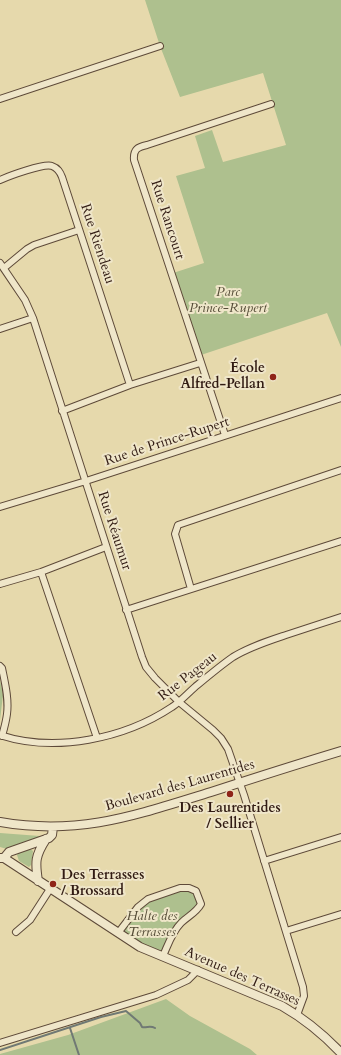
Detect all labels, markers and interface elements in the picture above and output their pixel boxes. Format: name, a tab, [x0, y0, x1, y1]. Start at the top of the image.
street label: Rue Rancourt	[146, 178, 188, 262]
street label: Rue Riendeau	[76, 202, 118, 286]
park label: Parc Prince-Rupert	[189, 285, 267, 318]
place label: École Alfred-Pellan	[180, 361, 265, 394]
marker: École Alfred-Pellan	[268, 372, 278, 382]
street label: Rue de Prince-Rupert	[103, 414, 231, 470]
street label: Rue Réaumur	[93, 489, 135, 573]
street label: Rue Pageau	[155, 649, 221, 705]
street label: Boulevard des Laurentides	[103, 757, 257, 815]
marker: Des Laurentides / Sellier	[225, 789, 235, 799]
place label: Des Laurentides / Sellier	[179, 801, 281, 834]
place label: Des Terrasses / Brossard	[61, 868, 144, 900]
marker: Des Terrasses / Brossard	[48, 879, 58, 889]
park label: Halte des Terrasses	[126, 909, 178, 942]
street label: Avenue des Terrasses	[182, 944, 302, 1010]

